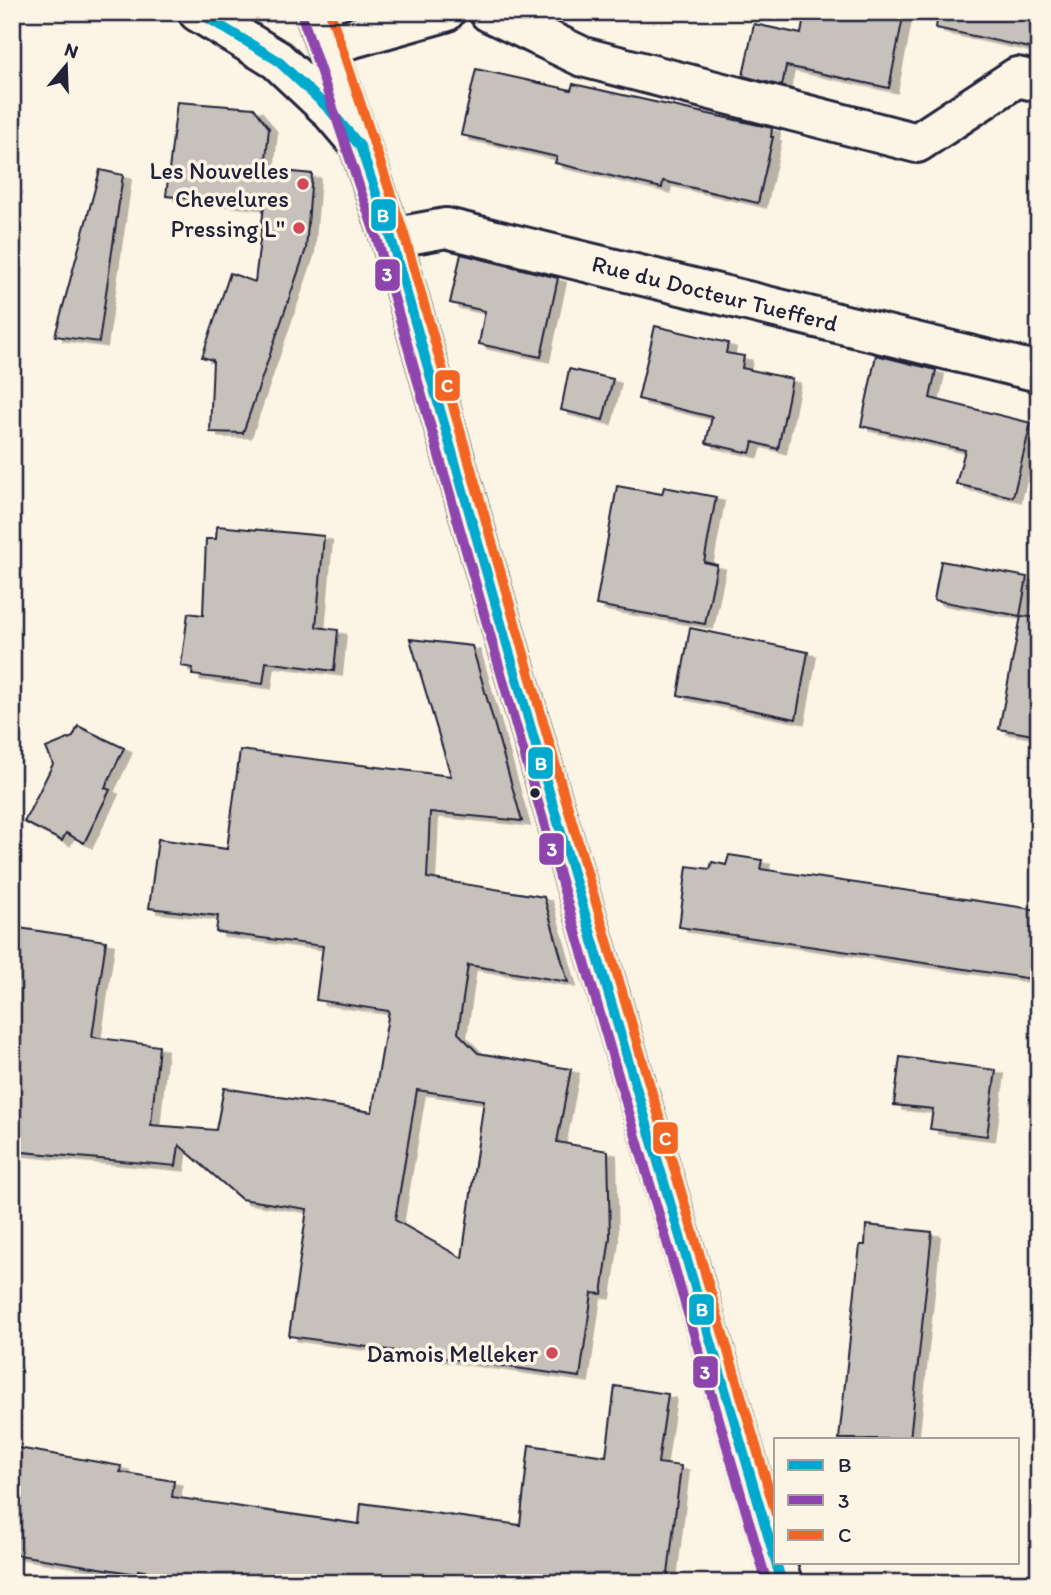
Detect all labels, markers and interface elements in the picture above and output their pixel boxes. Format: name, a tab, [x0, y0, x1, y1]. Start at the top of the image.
north arrow	[32, 32, 102, 102]
text: N	[62, 37, 81, 63]
place label: Les Nouvelles Chevelures	[149, 156, 289, 213]
marker: Les Nouvelles Chevelures	[295, 176, 311, 192]
line badge: B	[370, 198, 397, 232]
text: B	[377, 204, 389, 227]
place label: Pressing L''	[170, 214, 285, 243]
marker: Pressing L''	[291, 220, 307, 236]
street label: Rue du Docteur Tuefferd	[589, 248, 841, 338]
line badge: 3	[374, 258, 401, 292]
text: 3	[382, 263, 392, 286]
line badge: C	[434, 369, 461, 402]
text: C	[441, 374, 453, 397]
line badge: B	[527, 746, 554, 780]
text: B	[535, 752, 547, 775]
unlabelled marker	[528, 786, 542, 800]
line badge: 3	[538, 832, 565, 866]
text: 3	[547, 838, 557, 861]
line badge: C	[652, 1121, 679, 1155]
text: C	[659, 1127, 671, 1150]
line badge: B	[688, 1293, 715, 1326]
text: B	[696, 1298, 708, 1321]
place label: Damois Melleker	[366, 1339, 538, 1368]
marker: Damois Melleker	[544, 1345, 560, 1361]
line badge: 3	[692, 1355, 719, 1389]
text: 3	[700, 1361, 710, 1384]
legend	[774, 1438, 1020, 1564]
text: B	[838, 1452, 852, 1477]
text: 3	[838, 1488, 849, 1513]
text: C	[838, 1522, 852, 1547]

